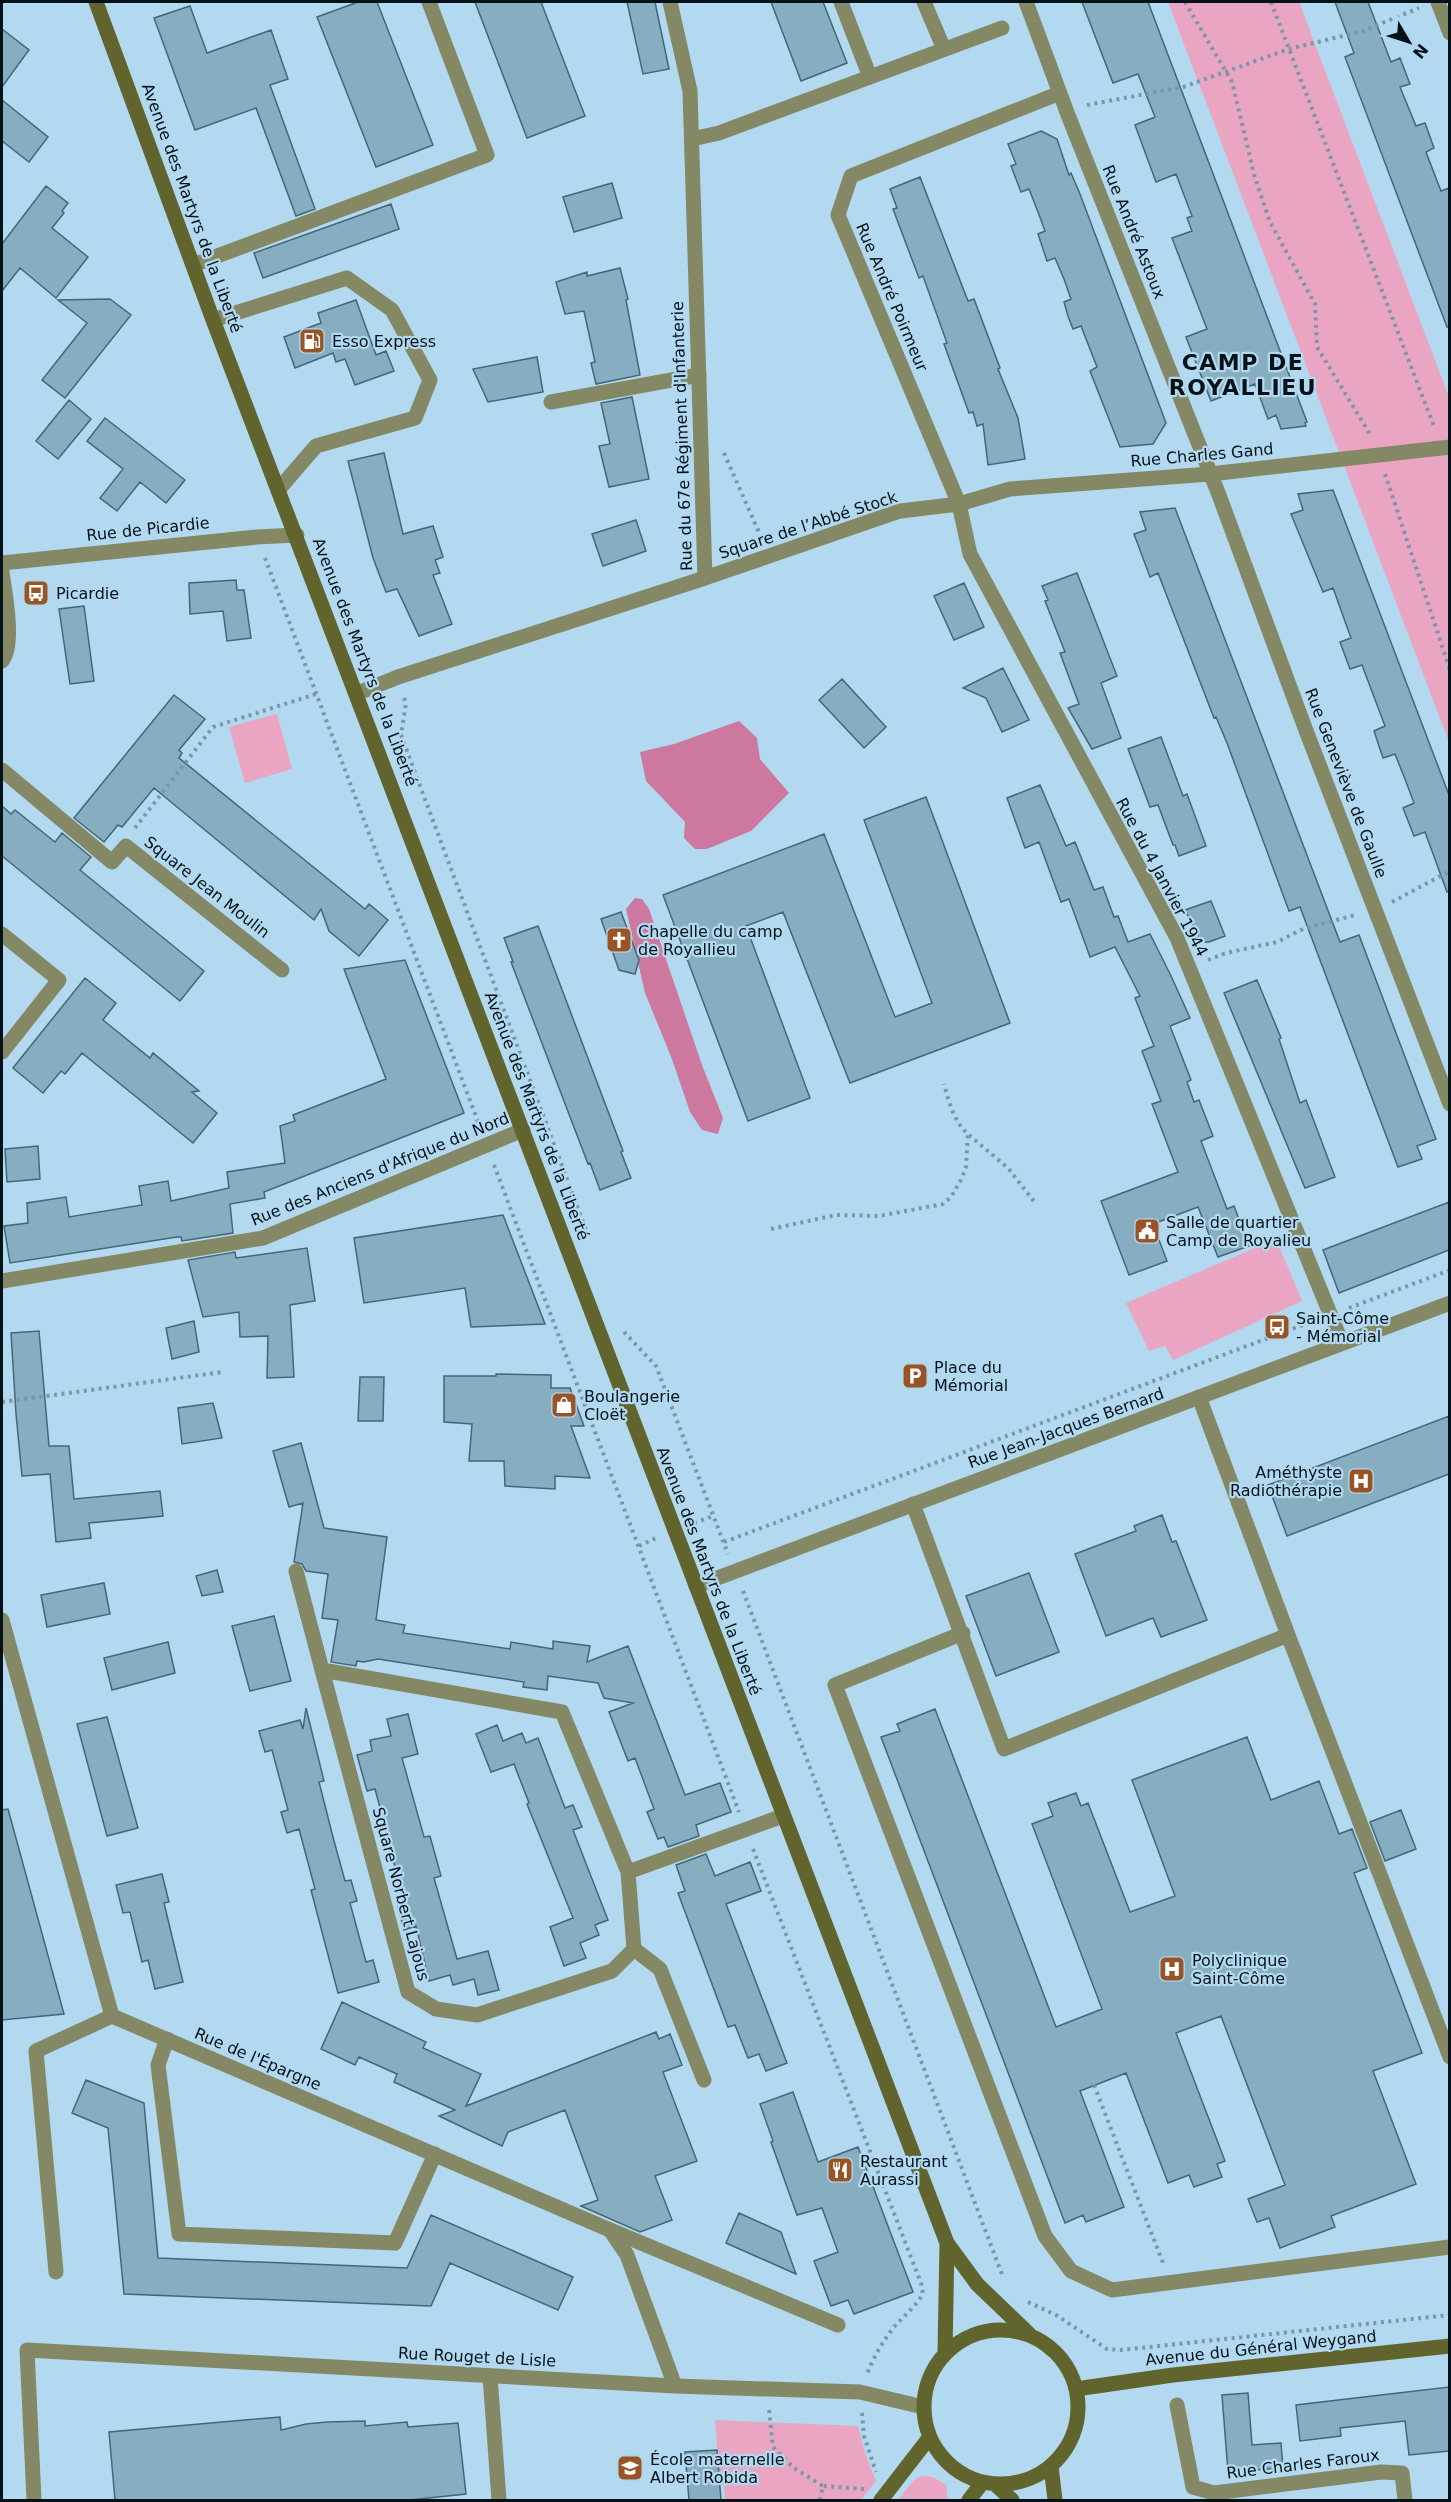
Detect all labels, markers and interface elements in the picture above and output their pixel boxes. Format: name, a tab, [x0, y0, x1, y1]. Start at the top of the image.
north arrow	[1379, 12, 1439, 72]
text: N	[1409, 40, 1432, 62]
street label: Avenue des Martyrs de la Liberté	[138, 81, 246, 335]
street label: Rue André Astoux	[1098, 162, 1170, 302]
street label: Rue André Poirmeur	[852, 220, 932, 375]
street label: Rue du 67e Régiment d'Infanterie	[668, 301, 696, 571]
fuel station icon: Esso Express	[297, 326, 327, 356]
place label: Esso Express	[332, 332, 436, 351]
district label: CAMP DE ROYALLIEU	[1169, 350, 1317, 400]
street label: Rue Charles Gand	[1130, 439, 1274, 471]
street label: Square de l’Abbé Stock	[716, 487, 900, 563]
street label: Rue de Picardie	[86, 513, 210, 545]
street label: Avenue des Martyrs de la Liberté	[309, 535, 421, 789]
bus stop icon: Picardie	[21, 578, 51, 608]
place label: Picardie	[56, 584, 119, 603]
street label: Rue Geneviève de Gaulle	[1301, 685, 1391, 881]
street label: Rue du 4 Janvier 1944	[1112, 794, 1212, 960]
street label: Square Jean Moulin	[141, 832, 273, 942]
place label: Chapelle du camp de Royallieu	[638, 922, 783, 959]
church icon: Chapelle du camp de Royallieu	[604, 925, 634, 955]
street label: Avenue des Martyrs de la Liberté	[481, 989, 593, 1243]
street label: Rue des Anciens d'Afrique du Nord	[248, 1108, 512, 1230]
place label: Salle de quartier Camp de Royalieu	[1166, 1213, 1311, 1250]
public building icon: Salle de quartier Camp de Royalieu	[1132, 1216, 1162, 1246]
place label: Saint-Côme - Mémorial	[1296, 1309, 1389, 1346]
bus stop icon: Saint-Côme - Mémorial	[1262, 1312, 1292, 1342]
place label: Place du Mémorial	[934, 1358, 1008, 1395]
parking icon: Place du Mémorial	[900, 1361, 930, 1391]
street label: Rue Jean-Jacques Bernard	[965, 1384, 1167, 1472]
place label: Boulangerie Cloët	[584, 1387, 680, 1424]
shop icon: Boulangerie Cloët	[549, 1390, 579, 1420]
street label: Avenue des Martyrs de la Liberté	[653, 1444, 765, 1698]
place label: Améthyste Radiothérapie	[1230, 1463, 1342, 1500]
hospital icon: Améthyste Radiothérapie	[1346, 1466, 1376, 1496]
street label: Square Norbert Lajous	[369, 1805, 433, 1983]
place label: Polyclinique Saint-Côme	[1192, 1951, 1287, 1988]
hospital icon: Polyclinique Saint-Côme	[1157, 1954, 1187, 1984]
street label: Rue de l'Épargne	[192, 2024, 324, 2094]
place label: Restaurant Aurassi	[860, 2152, 948, 2189]
restaurant icon: Restaurant Aurassi	[825, 2155, 855, 2185]
street label: Avenue du Général Weygand	[1144, 2326, 1378, 2370]
street label: Rue Rouget de Lisle	[397, 2343, 557, 2371]
street label: Rue Charles Faroux	[1225, 2445, 1381, 2483]
place label: École maternelle Albert Robida	[650, 2450, 785, 2487]
school or university icon: École maternelle Albert Robida	[615, 2453, 645, 2483]

